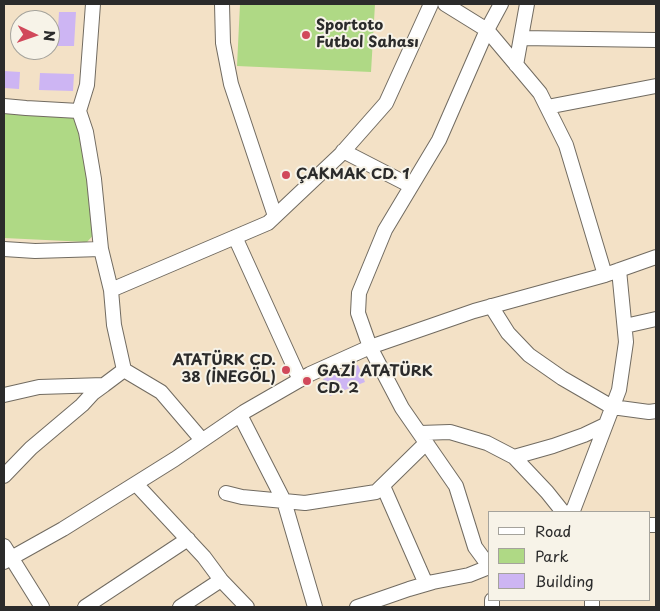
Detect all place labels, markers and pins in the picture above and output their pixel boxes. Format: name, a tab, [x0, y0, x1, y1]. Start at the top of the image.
place label: Sportoto Futbol Sahası	[316, 17, 419, 52]
marker: Sportoto Futbol Sahası	[300, 29, 312, 41]
place label: ÇAKMAK CD. 1	[296, 166, 409, 184]
marker: ÇAKMAK CD. 1	[280, 169, 292, 181]
place label: ATATÜRK CD. 38 (İNEGÖL)	[172, 352, 276, 387]
place label: GAZİ ATATÜRK CD. 2	[317, 363, 433, 398]
marker: ATATÜRK CD. 38 (İNEGÖL)	[280, 364, 292, 376]
marker: GAZİ ATATÜRK CD. 2	[301, 375, 313, 387]

